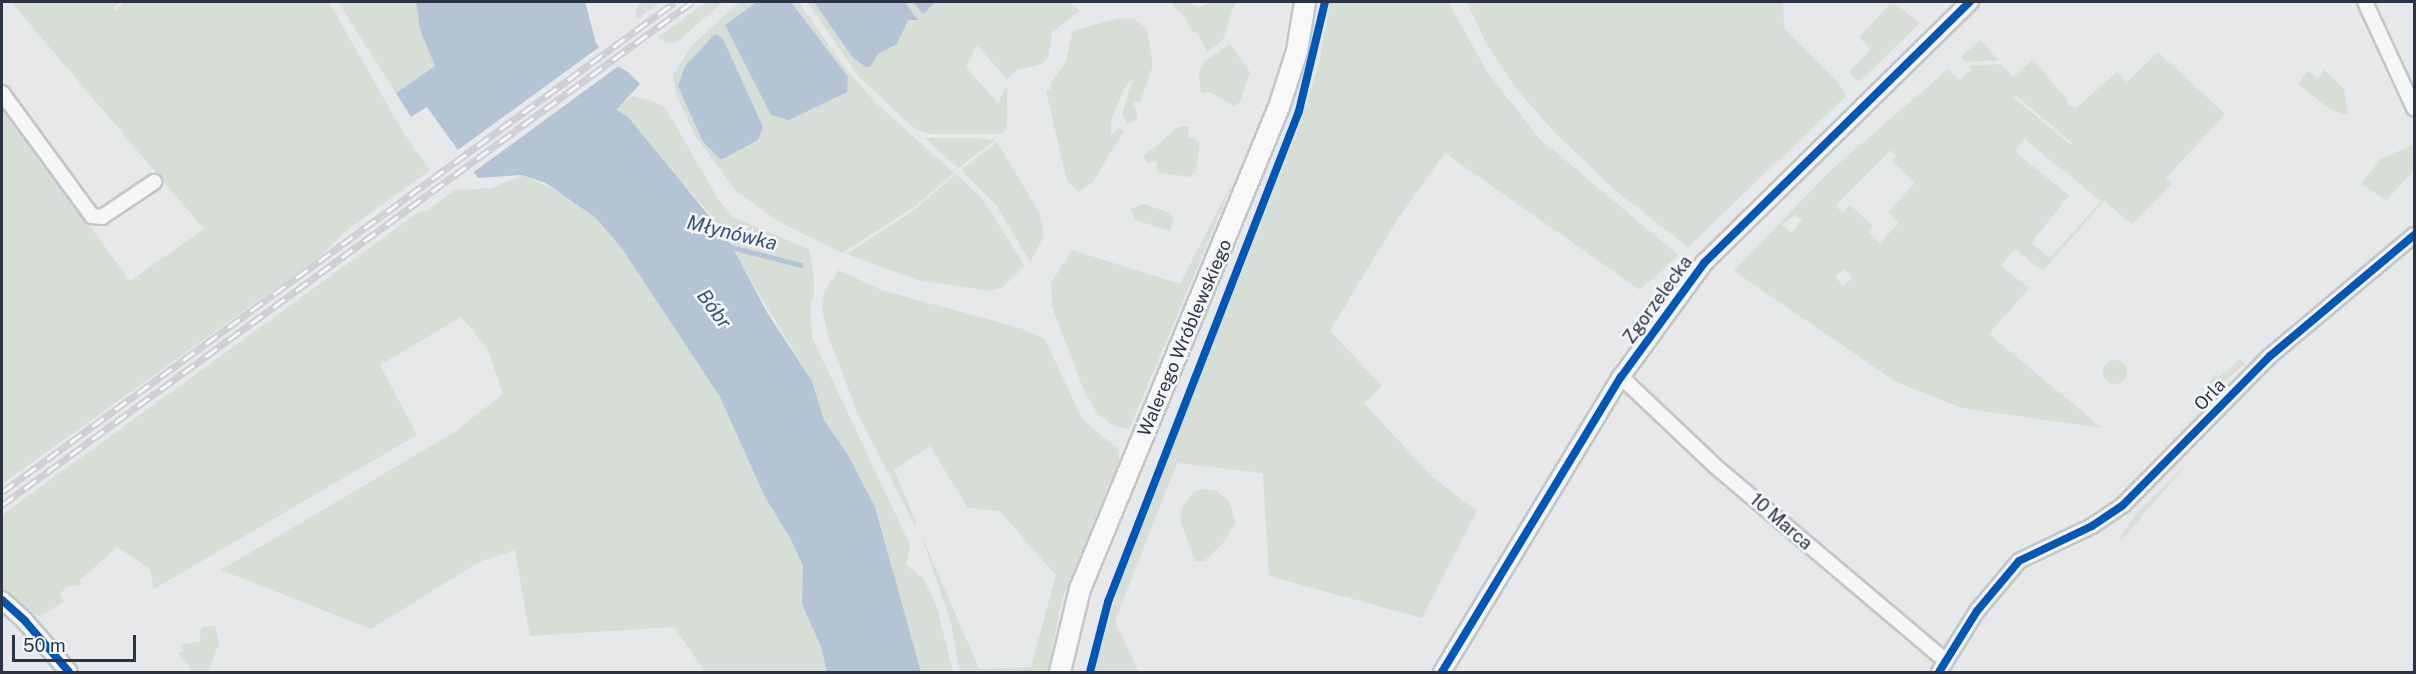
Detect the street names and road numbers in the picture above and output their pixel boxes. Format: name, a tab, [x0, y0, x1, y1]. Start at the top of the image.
street label: Walerego Wróblewskiego	[1134, 236, 1236, 440]
street label: Zgorzelecka	[1619, 252, 1697, 348]
street label: Orla	[2190, 375, 2230, 415]
street label: 10 Marca	[1746, 489, 1816, 555]

